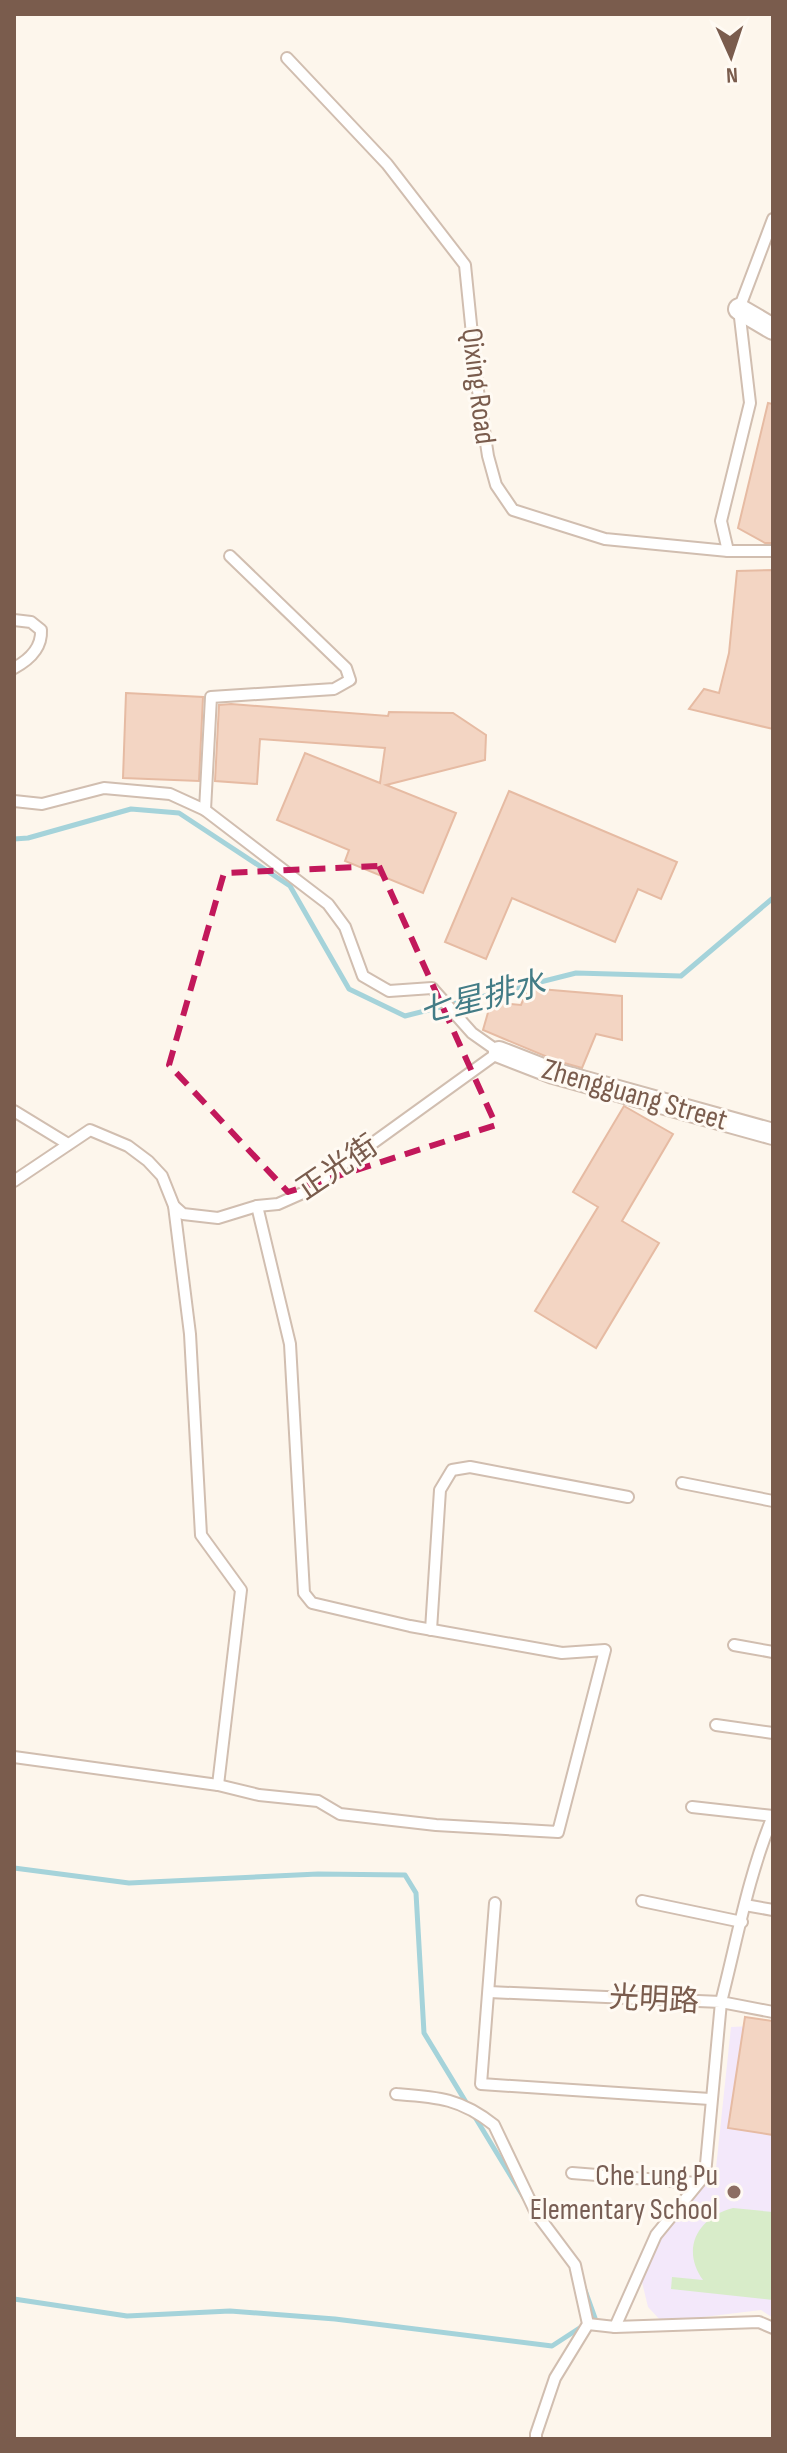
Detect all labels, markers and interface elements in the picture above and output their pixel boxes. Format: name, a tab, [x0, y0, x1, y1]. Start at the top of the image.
north arrow	[691, 16, 771, 96]
text: N	[725, 61, 739, 88]
street label: Qixing Road	[453, 326, 503, 446]
water label: 七星排水	[416, 964, 551, 1033]
street label: Zhengguang Street	[538, 1051, 732, 1139]
street label: 正光街	[290, 1128, 385, 1208]
street label: 光明路	[608, 1980, 700, 2020]
place label: Che Lung Pu Elementary School	[530, 2158, 718, 2228]
marker: Che Lung Pu Elementary School	[725, 2183, 743, 2201]

